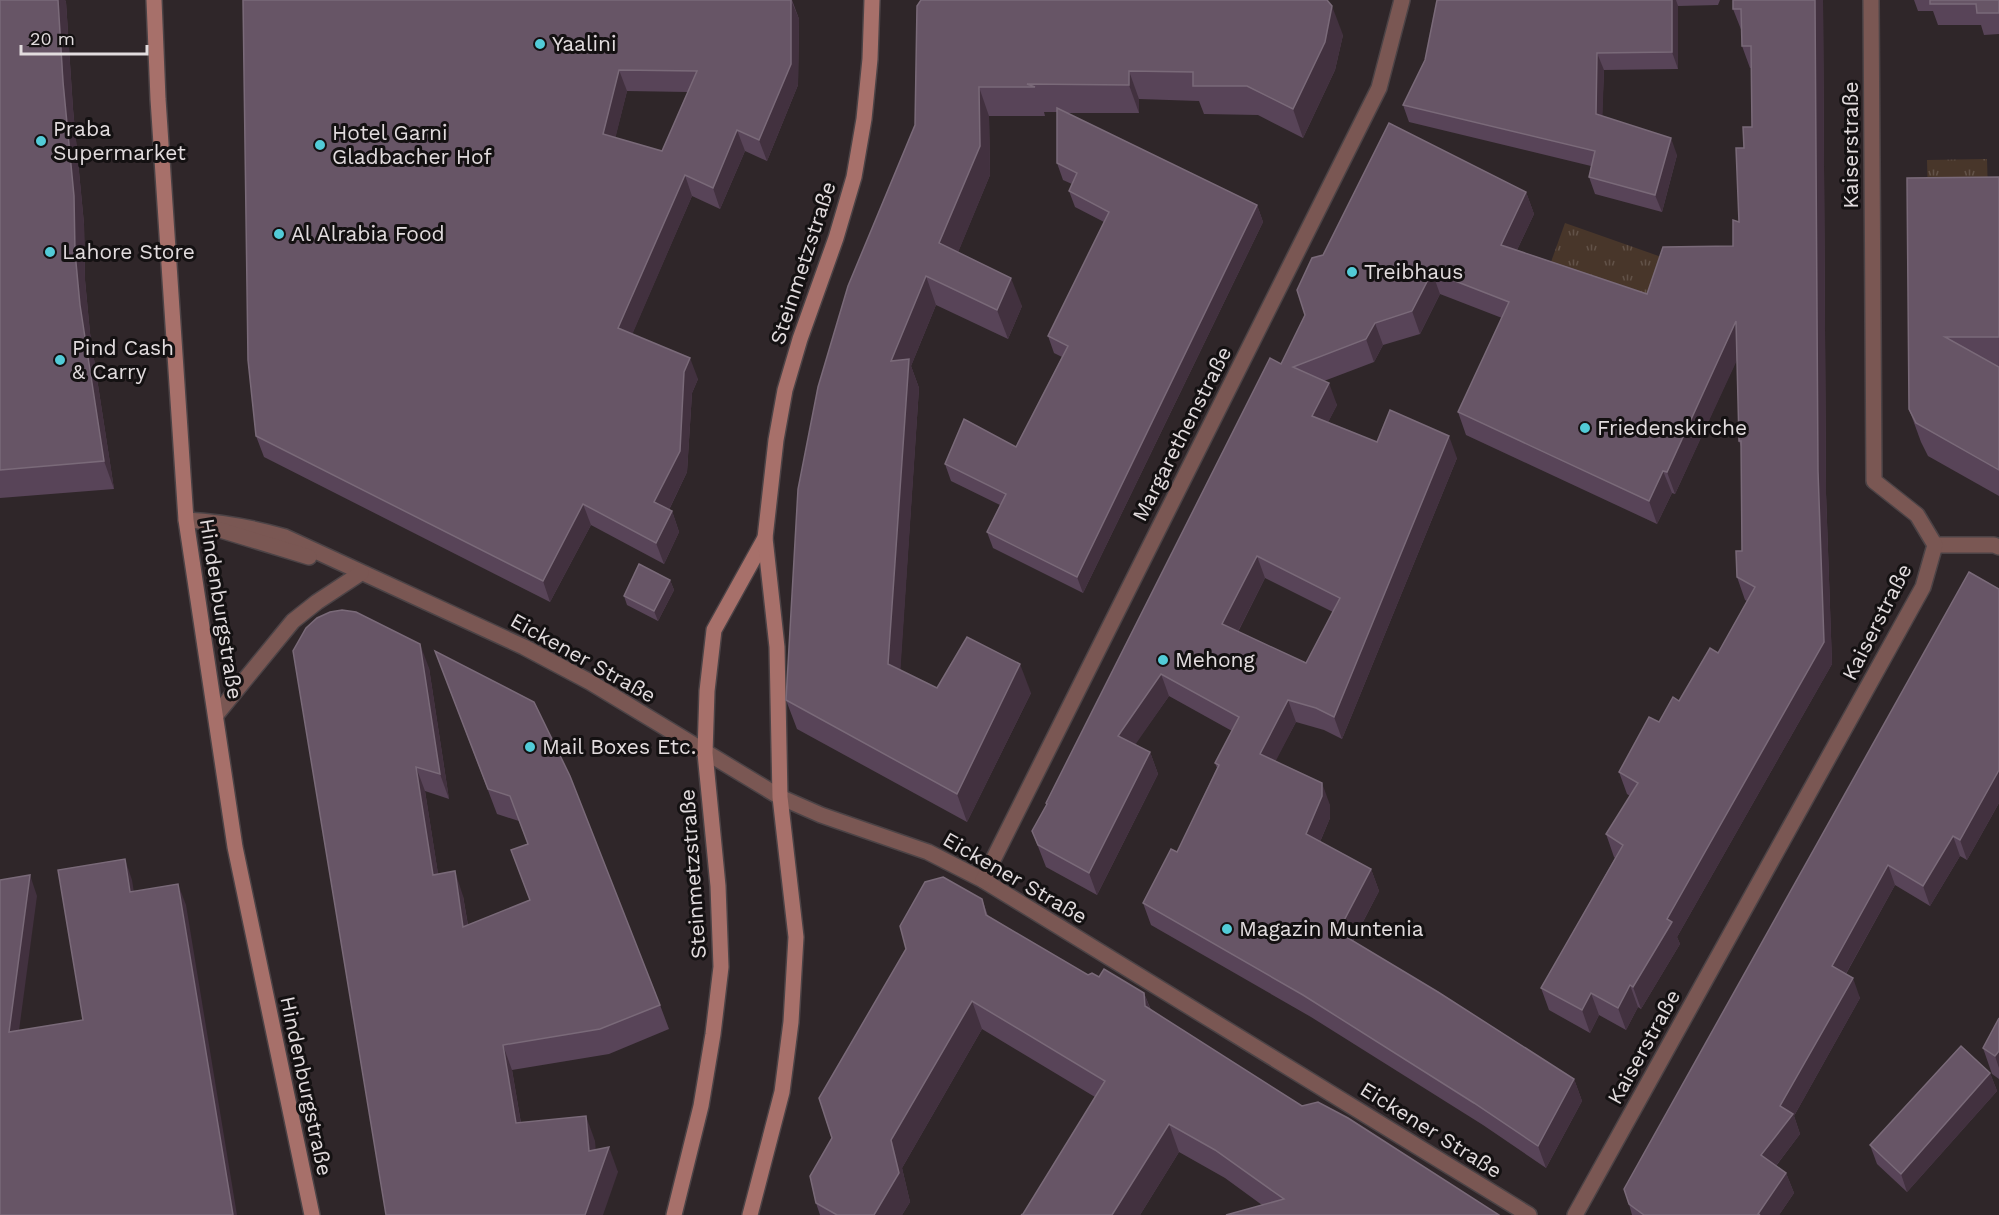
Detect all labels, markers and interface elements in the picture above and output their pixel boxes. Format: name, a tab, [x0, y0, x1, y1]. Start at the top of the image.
scale bar	[21, 18, 147, 56]
text: 20 m	[30, 28, 75, 49]
place label: Yaalini	[552, 31, 617, 56]
marker: Yaalini	[533, 37, 547, 51]
street label: Kaiserstraße	[1838, 81, 1863, 209]
place label: Praba Supermarket	[53, 116, 186, 165]
place label: Hotel Garni Gladbacher Hof	[332, 120, 492, 169]
marker: Praba Supermarket	[34, 134, 48, 148]
marker: Hotel Garni Gladbacher Hof	[313, 138, 327, 152]
street label: Steinmetzstraße	[764, 178, 841, 347]
place label: Al Alrabia Food	[291, 221, 445, 246]
marker: Al Alrabia Food	[272, 227, 286, 241]
place label: Lahore Store	[62, 239, 195, 264]
marker: Lahore Store	[43, 245, 57, 259]
place label: Treibhaus	[1364, 259, 1463, 284]
marker: Treibhaus	[1345, 265, 1359, 279]
place label: Pind Cash & Carry	[72, 335, 174, 384]
street label: Margarethenstraße	[1127, 342, 1236, 525]
marker: Pind Cash & Carry	[53, 353, 67, 367]
place label: Friedenskirche	[1597, 415, 1747, 440]
marker: Friedenskirche	[1578, 421, 1592, 435]
street label: Hindenburgstraße	[195, 517, 248, 701]
street label: Kaiserstraße	[1837, 559, 1917, 684]
street label: Eickener Straße	[506, 607, 660, 708]
place label: Mehong	[1175, 647, 1255, 672]
marker: Mehong	[1156, 653, 1170, 667]
place label: Mail Boxes Etc.	[542, 734, 696, 759]
marker: Mail Boxes Etc.	[523, 740, 537, 754]
street label: Steinmetzstraße	[674, 788, 711, 960]
street label: Eickener Straße	[939, 826, 1092, 929]
place label: Magazin Muntenia	[1239, 916, 1424, 941]
marker: Magazin Muntenia	[1220, 922, 1234, 936]
street label: Kaiserstraße	[1602, 985, 1685, 1109]
street label: Hindenburgstraße	[275, 994, 338, 1178]
street label: Eickener Straße	[1356, 1076, 1507, 1183]

